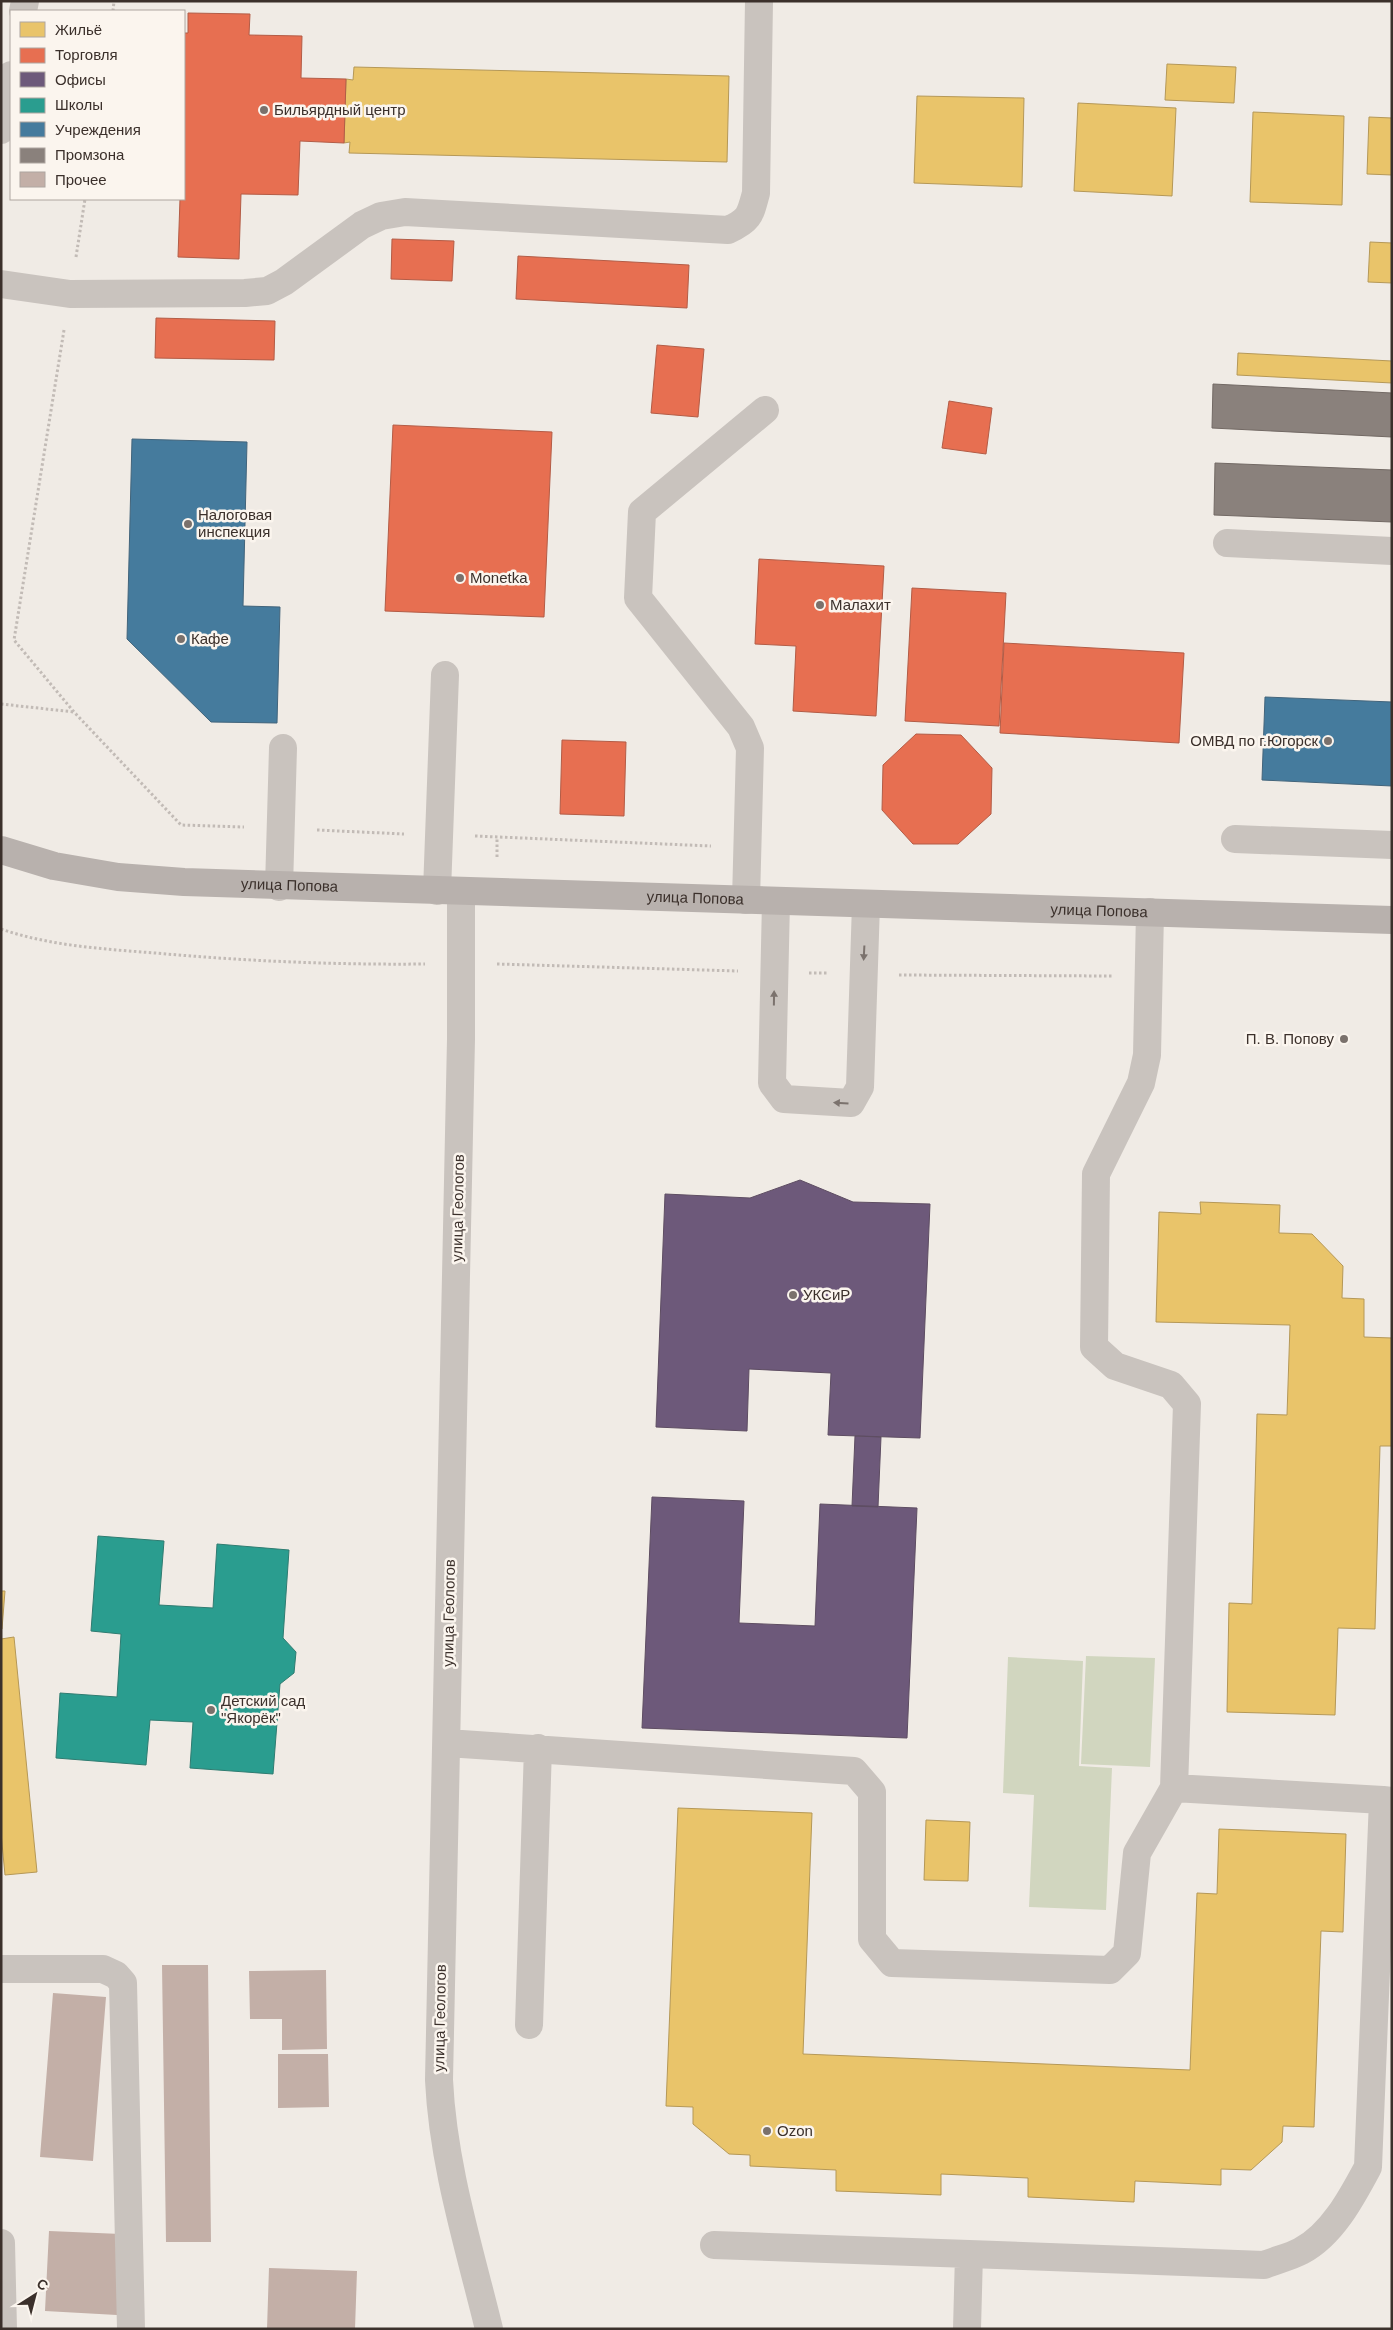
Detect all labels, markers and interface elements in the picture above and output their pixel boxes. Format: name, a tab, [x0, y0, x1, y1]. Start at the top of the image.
legend	[10, 10, 185, 200]
text: Жильё	[55, 21, 102, 38]
text: Торговля	[55, 46, 118, 63]
text: Офисы	[55, 71, 106, 88]
text: Школы	[55, 96, 103, 113]
place label: Бильярдный центр	[274, 101, 406, 118]
marker: Бильярдный центр	[258, 104, 270, 116]
text: Учреждения	[55, 121, 141, 138]
text: Промзона	[55, 146, 125, 163]
text: Прочее	[55, 171, 107, 188]
place label: Налоговая инспекция	[198, 506, 272, 540]
marker: Налоговая инспекция	[182, 518, 194, 530]
place label: Monetka	[470, 569, 528, 586]
marker: Monetka	[454, 572, 466, 584]
place label: Малахит	[830, 596, 891, 613]
marker: Малахит	[814, 599, 826, 611]
place label: Кафе	[191, 630, 229, 647]
marker: Кафе	[175, 633, 187, 645]
place label: ОМВД по г.Югорск	[1190, 732, 1318, 749]
marker: ОМВД по г.Югорск	[1322, 735, 1334, 747]
street label: улица Попова	[241, 875, 339, 895]
street label: улица Попова	[646, 888, 745, 908]
street label: улица Попова	[1050, 900, 1149, 920]
one-way arrow	[859, 945, 867, 961]
one-way arrow	[770, 990, 778, 1006]
place label: П. В. Попову	[1246, 1030, 1334, 1047]
marker: П. В. Попову	[1338, 1033, 1350, 1045]
one-way arrow	[833, 1098, 849, 1106]
street label: улица Геологов	[448, 1154, 467, 1262]
place label: УКСиР	[803, 1286, 850, 1303]
marker: УКСиР	[787, 1289, 799, 1301]
street label: улица Геологов	[439, 1559, 458, 1667]
place label: Детский сад "Якорёк"	[221, 1692, 306, 1726]
marker: Детский сад "Якорёк"	[205, 1704, 217, 1716]
street label: улица Геологов	[430, 1964, 449, 2072]
place label: Ozon	[777, 2122, 813, 2139]
marker: Ozon	[761, 2125, 773, 2137]
north arrow	[10, 2270, 60, 2320]
text: С	[34, 2275, 51, 2294]

